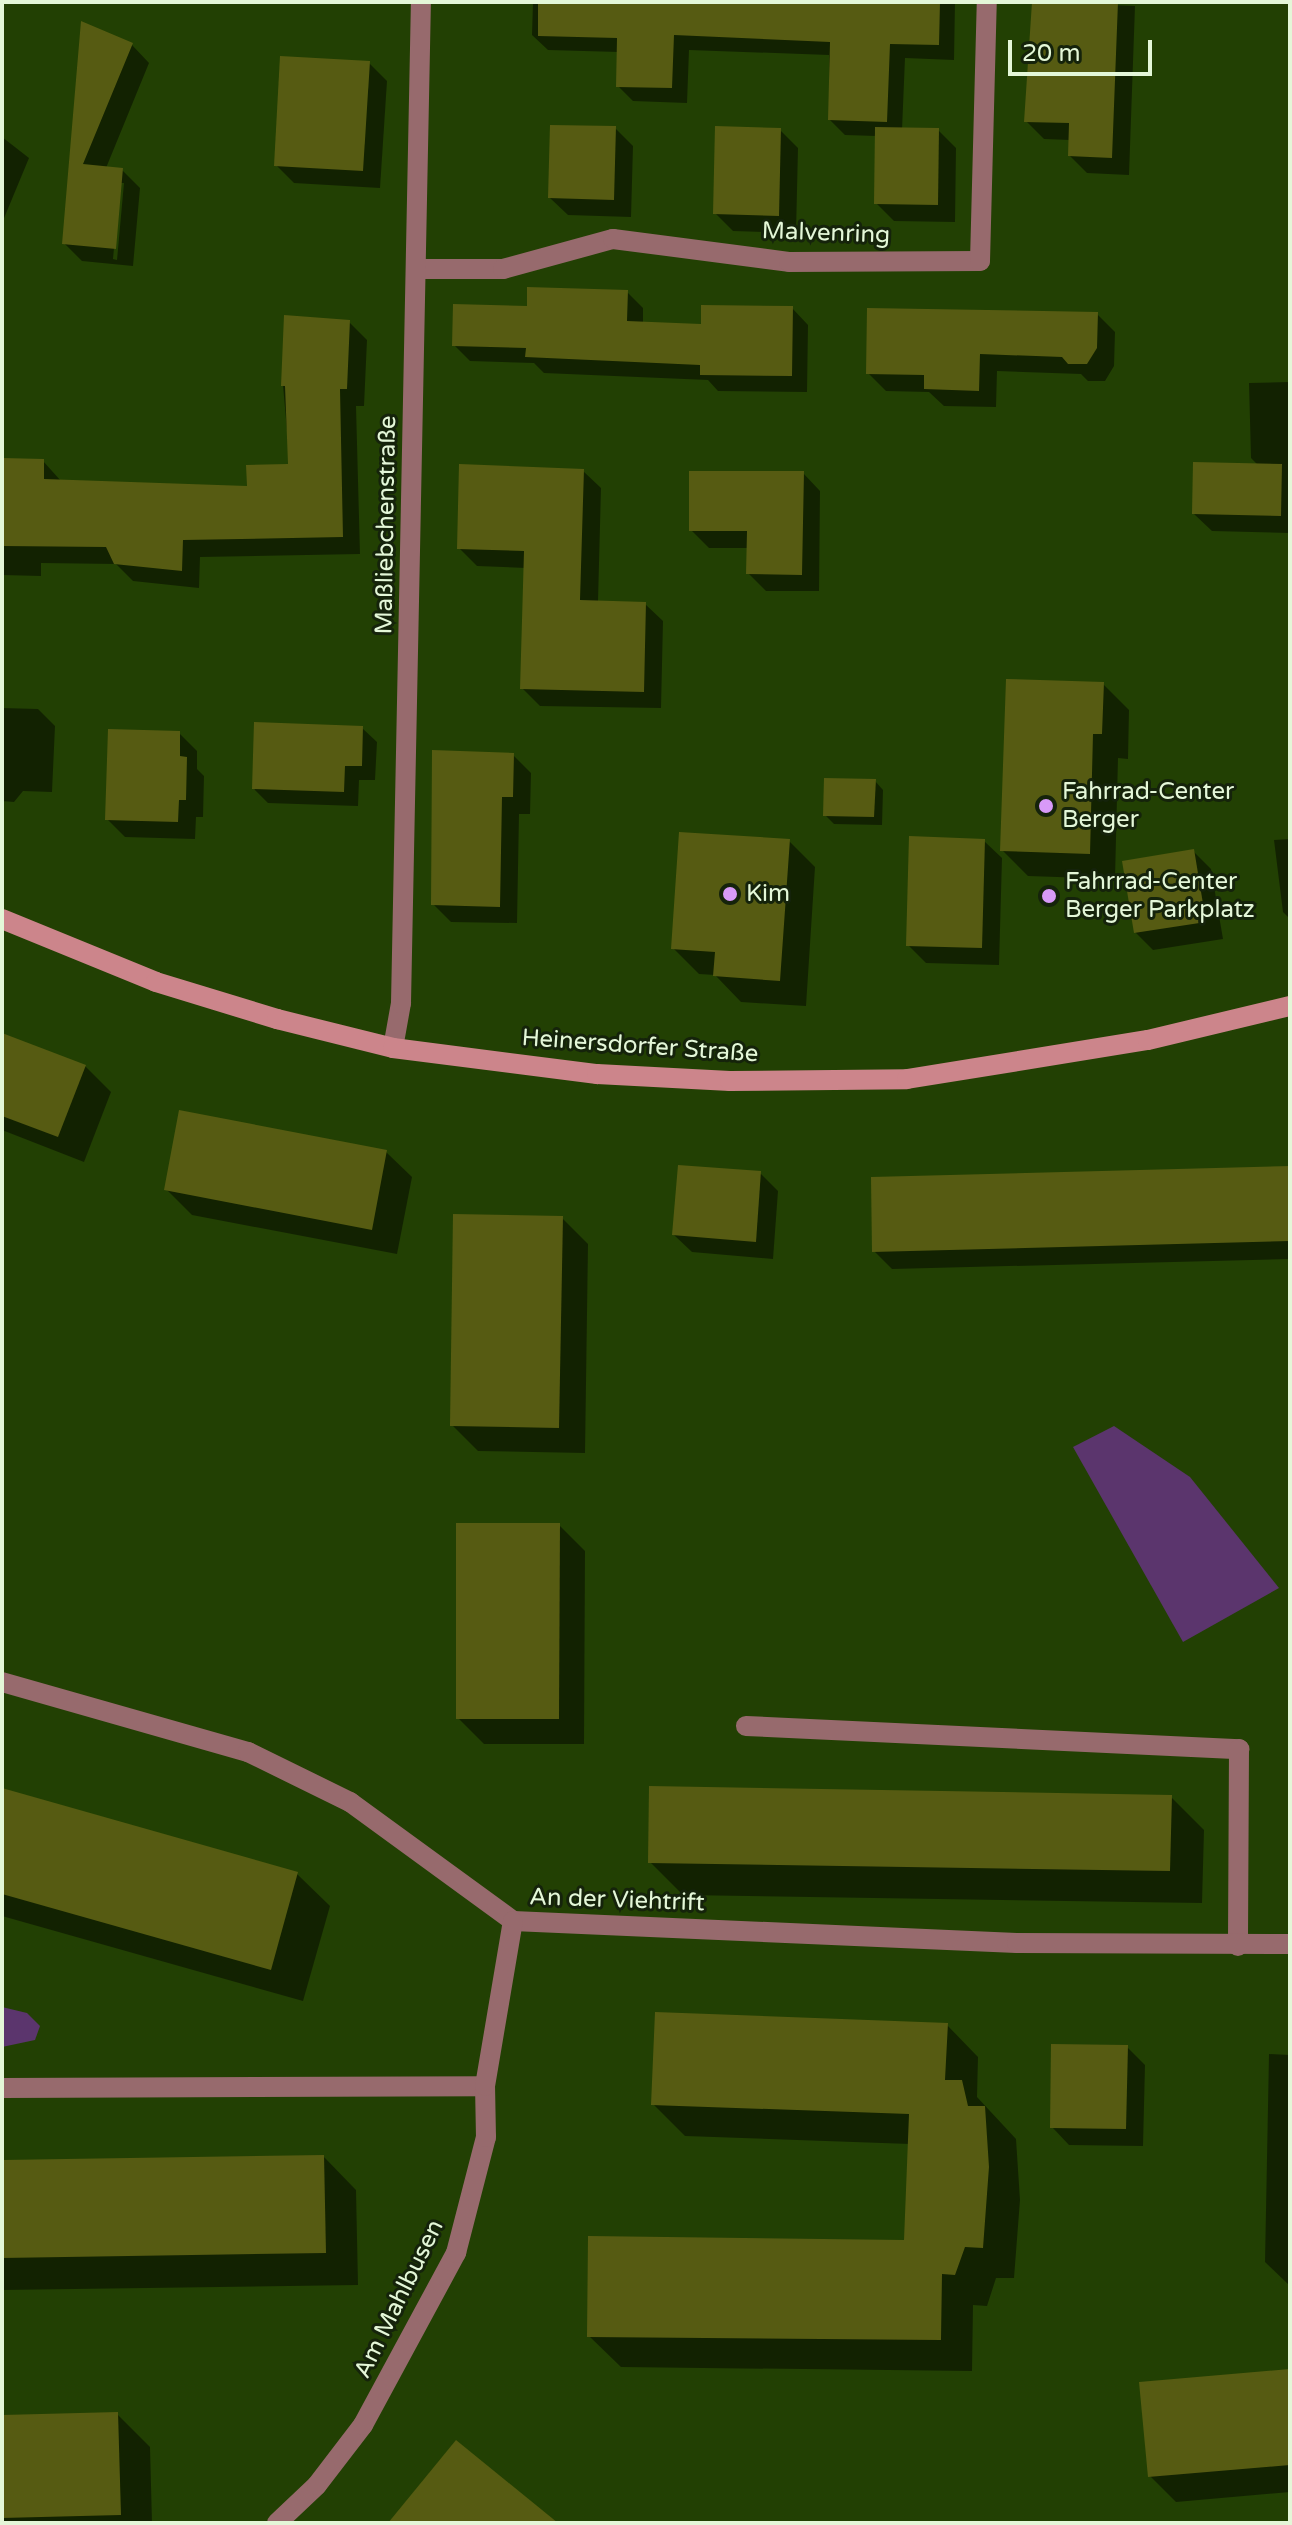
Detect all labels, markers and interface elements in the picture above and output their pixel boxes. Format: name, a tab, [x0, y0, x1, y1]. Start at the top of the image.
scale bar	[1012, 24, 1156, 74]
text: 20 m	[1022, 39, 1080, 68]
street label: Malvenring	[761, 216, 891, 250]
street label: Maßliebchenstraße	[370, 415, 402, 635]
place label: Fahrrad-Center Berger	[1062, 778, 1234, 834]
marker: Fahrrad-Center Berger	[1037, 797, 1055, 815]
place label: Fahrrad-Center Berger Parkplatz	[1065, 868, 1255, 924]
place label: Kim	[746, 880, 790, 908]
marker: Kim	[721, 885, 739, 903]
marker: Fahrrad-Center Berger Parkplatz	[1040, 887, 1058, 905]
street label: Heinersdorfer Straße	[521, 1023, 759, 1069]
street label: An der Viehtrift	[529, 1883, 705, 1917]
street label: Am Mahlbusen	[348, 2215, 450, 2383]

